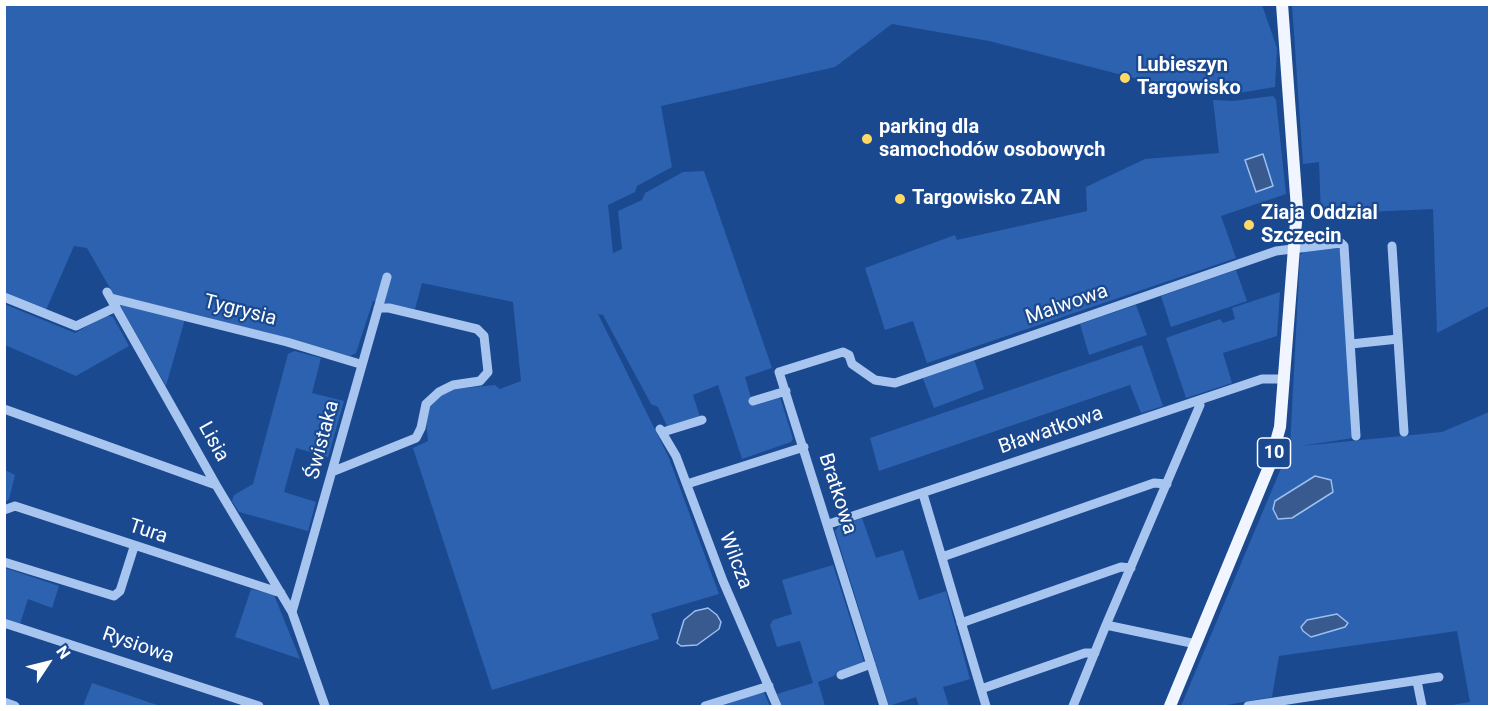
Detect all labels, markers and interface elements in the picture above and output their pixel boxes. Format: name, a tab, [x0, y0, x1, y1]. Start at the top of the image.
place label: Lubieszyn Targowisko	[1137, 54, 1241, 101]
marker: Lubieszyn Targowisko	[1118, 71, 1132, 85]
place label: parking dla samochodów osobowych	[879, 116, 1105, 163]
marker: parking dla samochodów osobowych	[860, 132, 874, 146]
place label: Targowisko ZAN	[912, 187, 1060, 211]
marker: Targowisko ZAN	[893, 192, 907, 206]
place label: Ziaja Oddzial Szczecin	[1261, 202, 1378, 249]
marker: Ziaja Oddzial Szczecin	[1242, 218, 1256, 232]
street label: Malwowa	[1023, 280, 1111, 330]
street label: Tygrysia	[201, 290, 279, 332]
street label: Świstaka	[301, 398, 345, 482]
street label: Bławatkowa	[996, 402, 1106, 460]
street label: Lisia	[192, 418, 234, 466]
road number: 10	[1258, 438, 1290, 468]
street label: Bratkowa	[813, 450, 861, 538]
street label: Tura	[126, 515, 170, 549]
street label: Wilcza	[713, 529, 757, 593]
street label: Rysiowa	[99, 623, 177, 669]
north arrow	[18, 633, 78, 693]
text: N	[52, 642, 74, 662]

